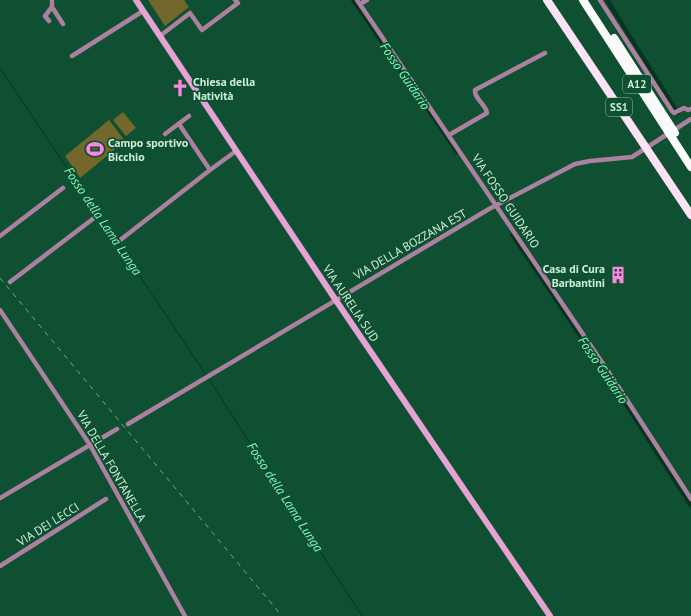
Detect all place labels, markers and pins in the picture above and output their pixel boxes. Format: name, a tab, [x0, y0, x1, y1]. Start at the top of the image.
place label: Chiesa della Natività	[193, 74, 255, 103]
church icon: Chiesa della Natività	[170, 78, 190, 98]
place label: Campo sportivo Bicchio	[108, 135, 189, 164]
sports icon: Campo sportivo Bicchio	[85, 139, 105, 159]
place label: Casa di Cura Barbantini	[543, 261, 605, 290]
building icon: Casa di Cura Barbantini	[608, 265, 628, 285]

